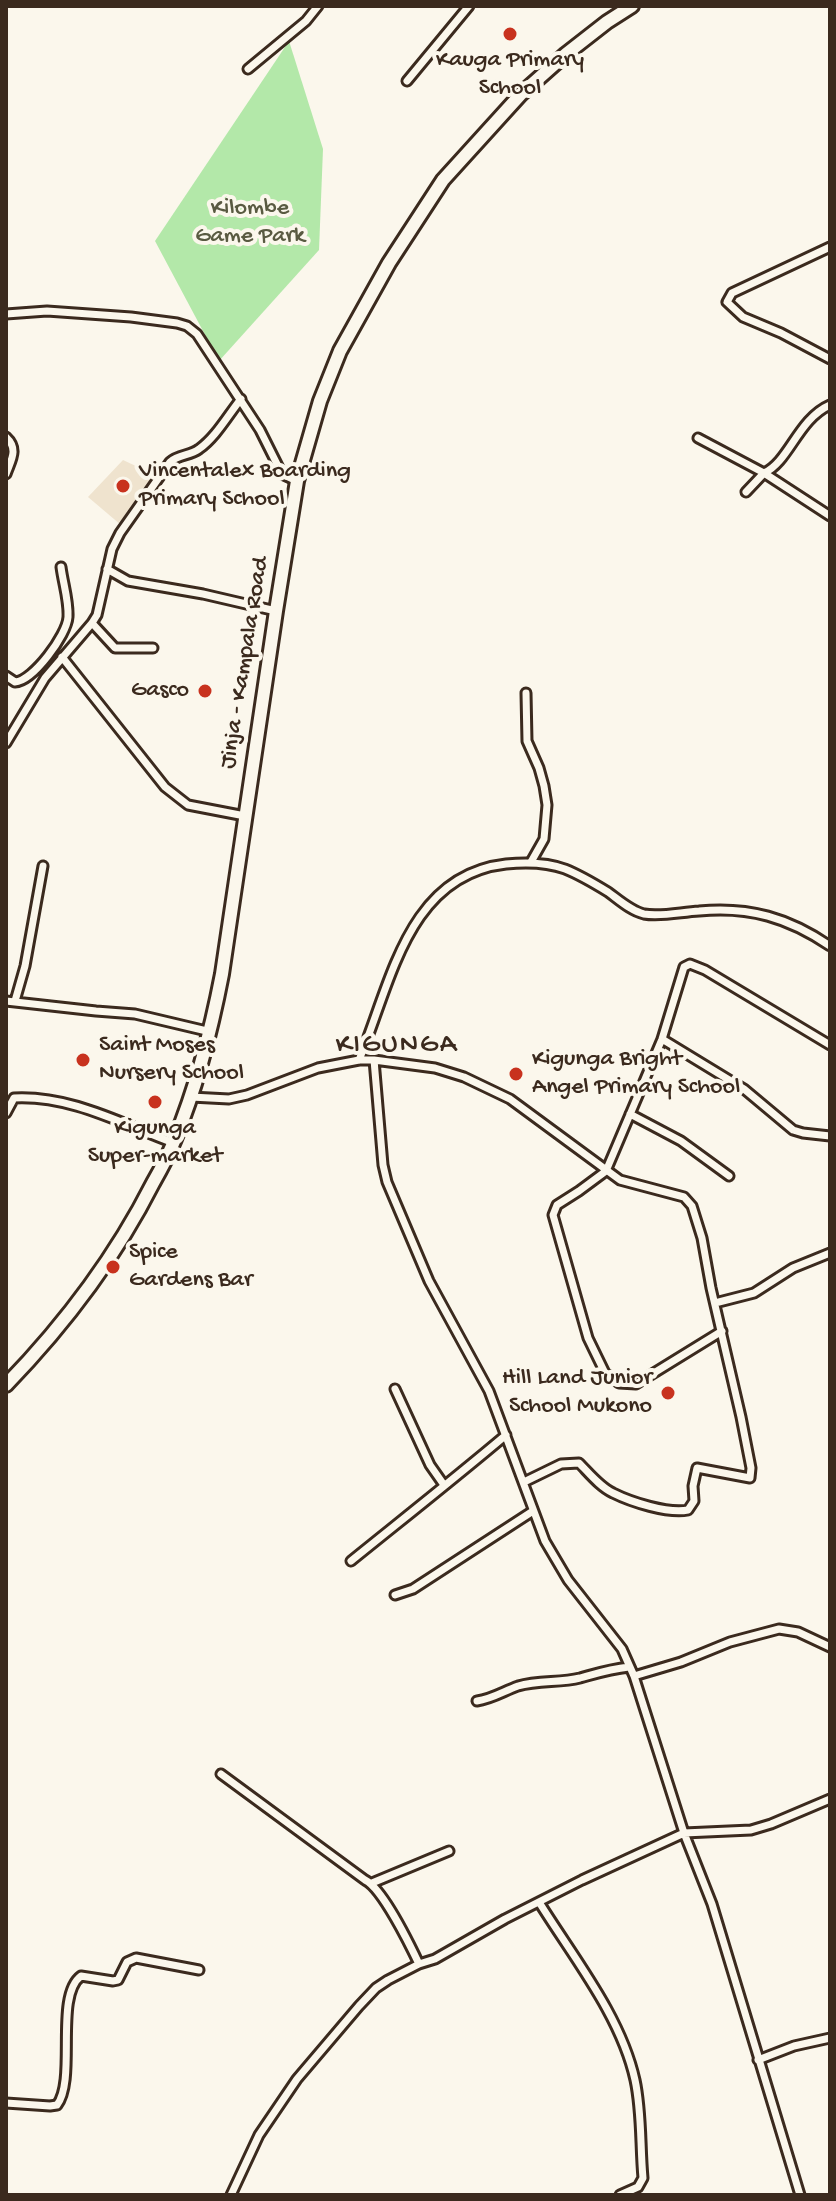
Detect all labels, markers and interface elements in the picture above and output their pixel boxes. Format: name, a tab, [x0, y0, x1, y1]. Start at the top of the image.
marker: Kauga Primary School	[501, 25, 519, 43]
place label: Kauga Primary School	[436, 47, 584, 103]
park label: Kilombe Game Park	[195, 195, 305, 251]
place label: Vincentalex Boarding Primary School	[139, 458, 351, 514]
marker: Vincentalex Boarding Primary School	[114, 477, 132, 495]
street label: Jinja - Kampala Road	[215, 555, 277, 771]
place label: Gasco	[131, 677, 189, 705]
marker: Gasco	[196, 682, 214, 700]
district label: KIGUNGA	[336, 1030, 458, 1064]
place label: Saint Moses Nursery School	[99, 1032, 244, 1088]
place label: Kigunga Bright Angel Primary School	[532, 1046, 740, 1102]
marker: Saint Moses Nursery School	[74, 1051, 92, 1069]
marker: Kigunga Bright Angel Primary School	[507, 1065, 525, 1083]
marker: Kigunga Super-market	[146, 1093, 164, 1111]
place label: Kigunga Super-market	[88, 1115, 222, 1171]
place label: Spice Gardens Bar	[129, 1239, 252, 1295]
marker: Spice Gardens Bar	[104, 1258, 122, 1276]
place label: Hill Land Junior School Mukono	[502, 1365, 652, 1421]
marker: Hill Land Junior School Mukono	[659, 1384, 677, 1402]

